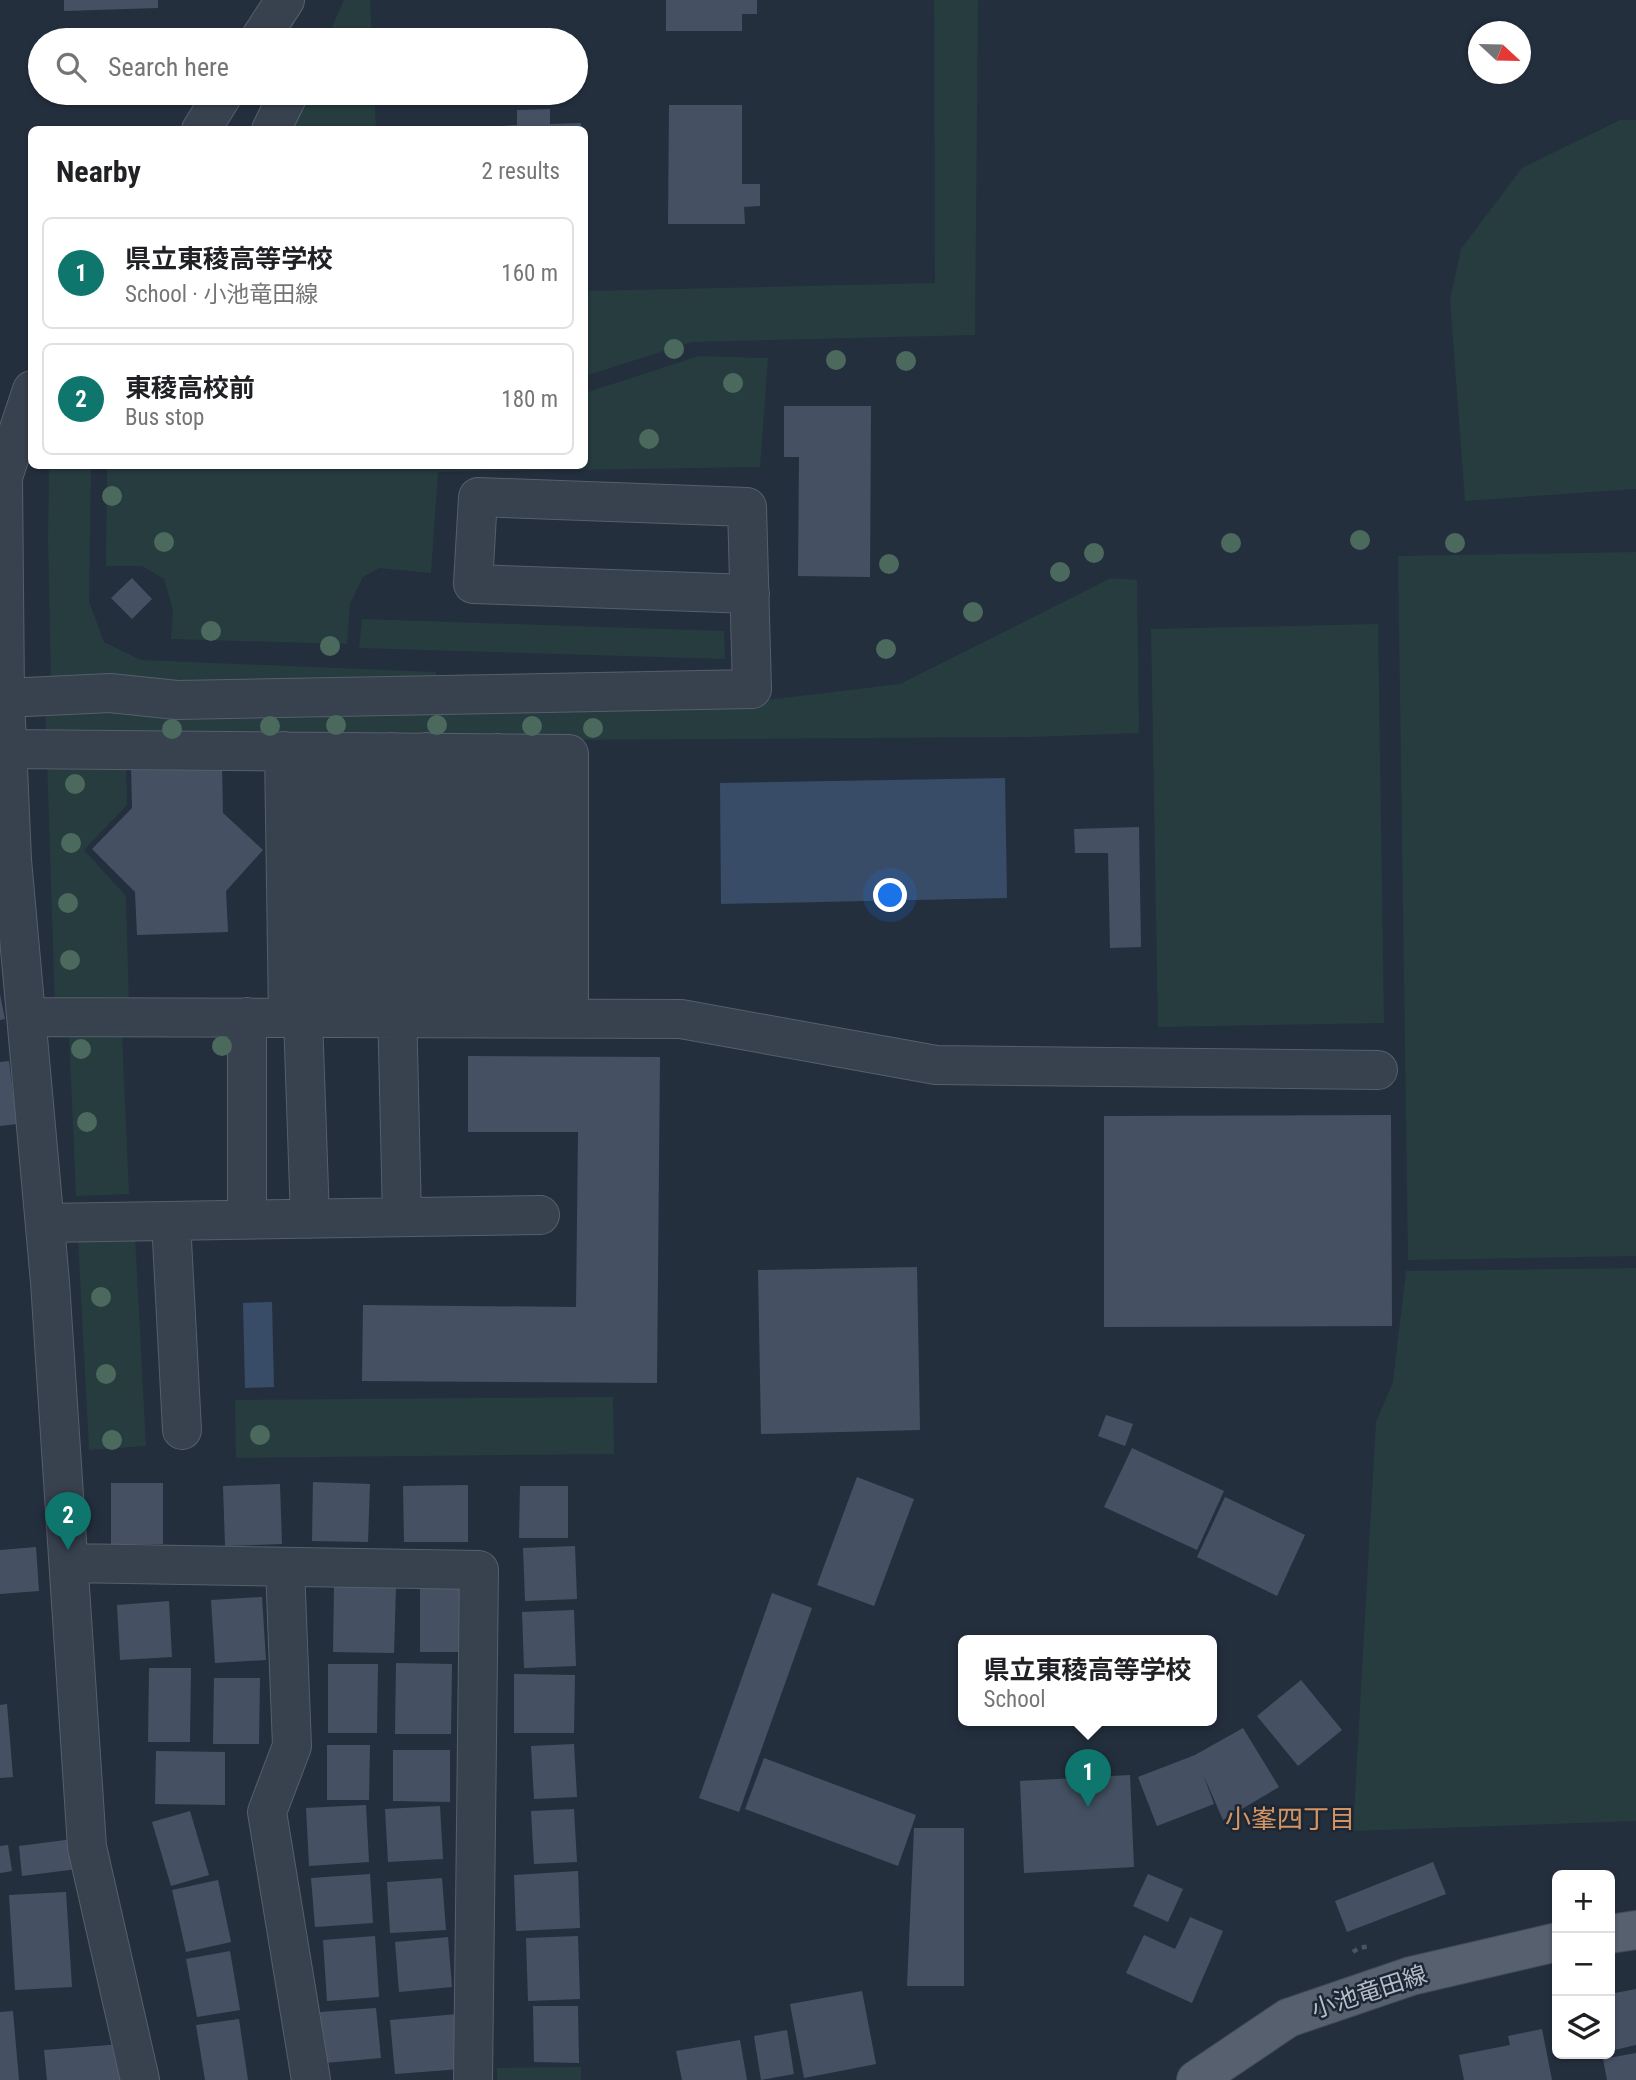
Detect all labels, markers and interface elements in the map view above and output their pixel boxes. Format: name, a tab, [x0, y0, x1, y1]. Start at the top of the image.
north arrow	[1468, 21, 1531, 84]
search box	[28, 28, 588, 105]
icon: search	[52, 48, 90, 86]
text: Search here	[108, 52, 229, 82]
text: Nearby	[56, 154, 141, 189]
text: 2 results	[482, 158, 560, 185]
text: 県立東稜高等学校	[125, 244, 333, 274]
text: 1	[75, 260, 87, 287]
text: 160 m	[501, 260, 558, 287]
text: School · 小池竜田線	[125, 281, 318, 308]
text: 東稜高校前	[125, 373, 255, 403]
text: 2	[75, 386, 87, 413]
text: 180 m	[501, 386, 558, 413]
text: Bus stop	[125, 404, 204, 431]
your location	[873, 878, 907, 912]
pin: 2	[45, 1492, 91, 1550]
popup	[958, 1635, 1217, 1726]
text: 県立東稜高等学校	[983, 1655, 1192, 1685]
text: School	[983, 1686, 1046, 1713]
pin: 1	[1065, 1749, 1111, 1807]
district label: 小峯四丁目	[1225, 1804, 1355, 1834]
map controls	[1552, 1870, 1615, 2059]
button: +	[1552, 1870, 1615, 1933]
button: −	[1552, 1933, 1615, 1996]
street label: 小池竜田線	[1308, 1960, 1430, 2024]
button: layers	[1552, 1996, 1615, 2059]

